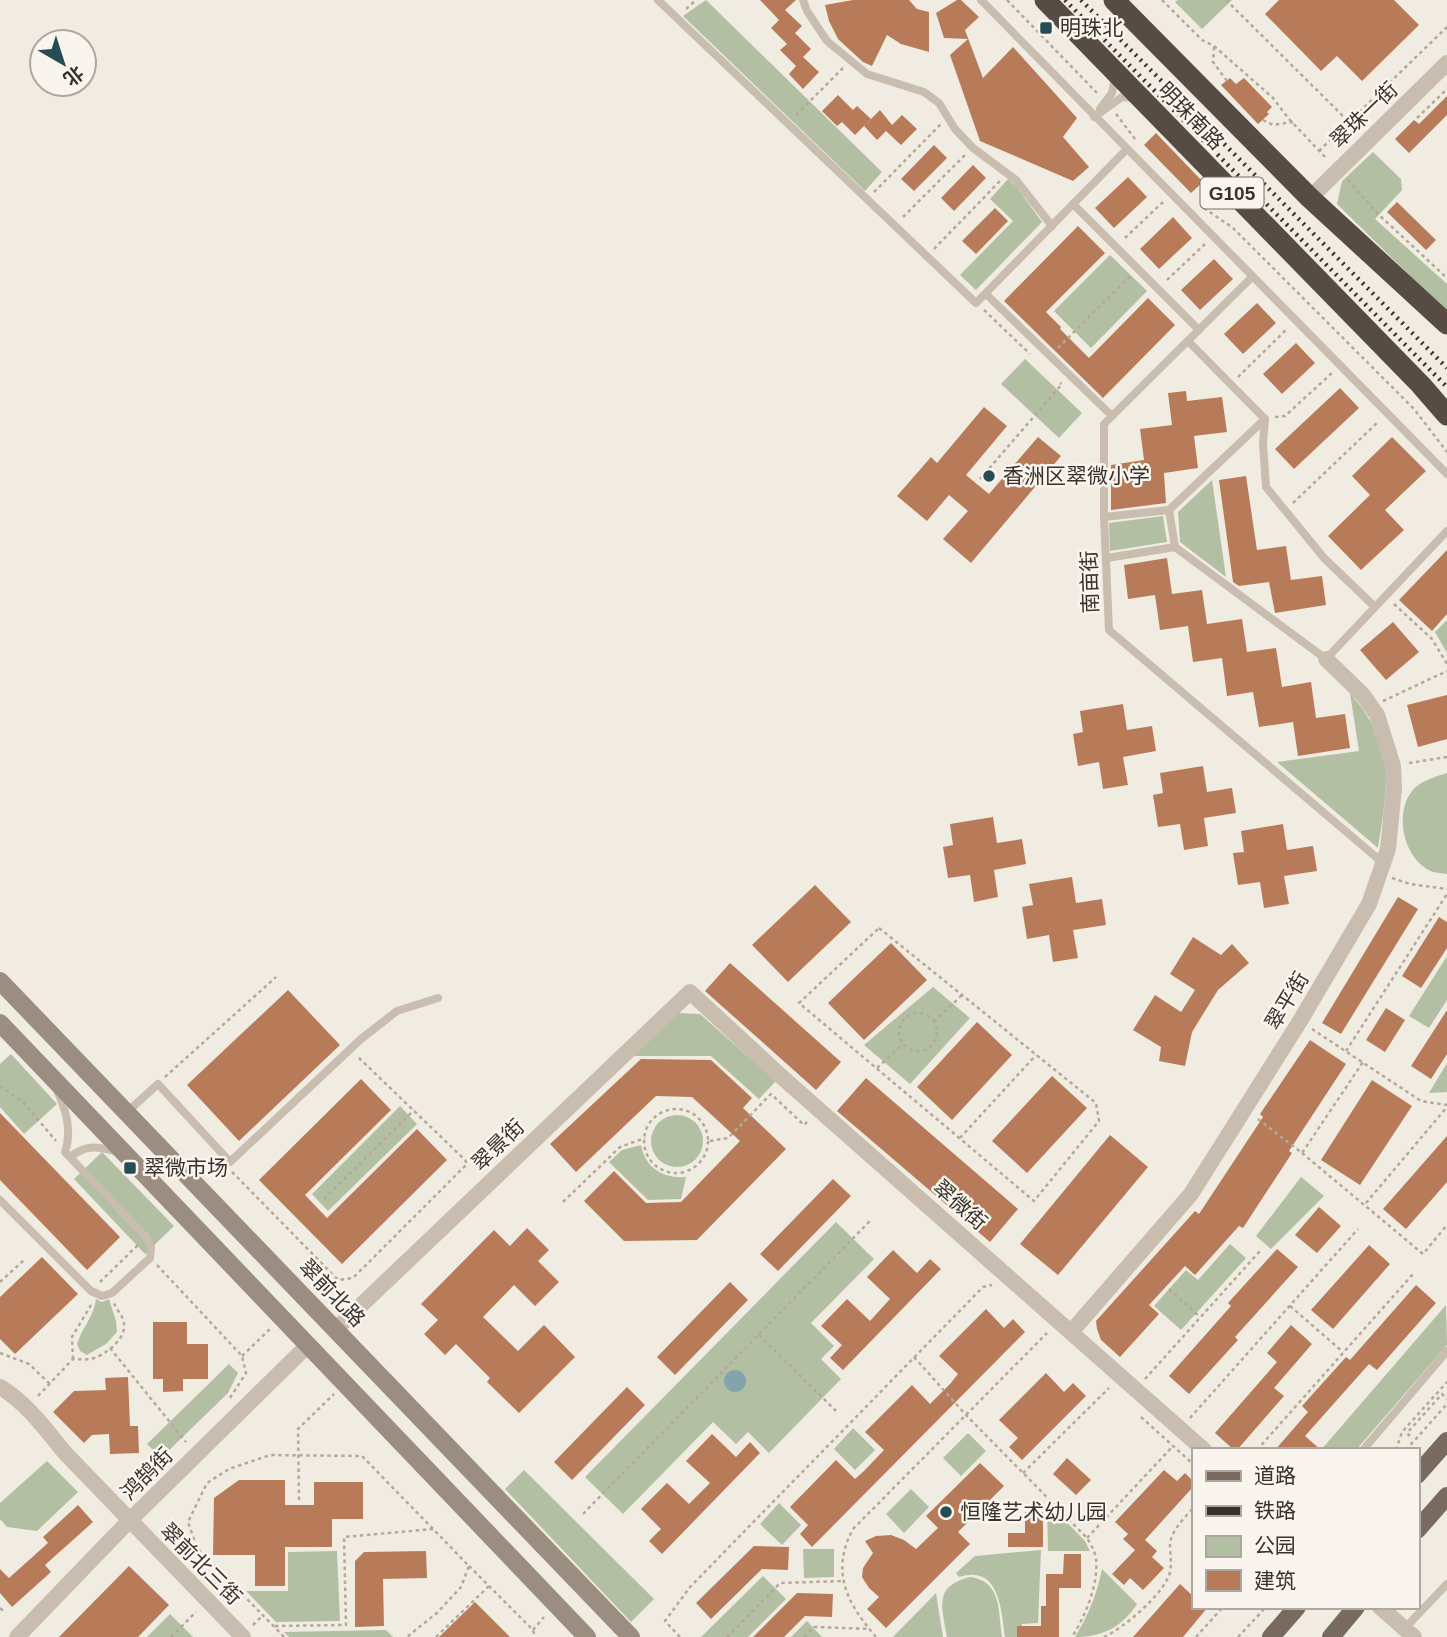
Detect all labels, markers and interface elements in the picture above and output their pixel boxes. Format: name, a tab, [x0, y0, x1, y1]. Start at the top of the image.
place label: 明珠北	[1060, 16, 1123, 39]
marker: 明珠北	[1038, 20, 1054, 36]
north arrow	[28, 28, 98, 98]
text: 北	[59, 62, 87, 90]
street label: 明珠南路	[1154, 77, 1229, 154]
street label: 翠珠一街	[1325, 77, 1402, 152]
road number: G105	[1200, 178, 1264, 209]
place label: 香洲区翠微小学	[1003, 464, 1150, 487]
marker: 香洲区翠微小学	[981, 468, 997, 484]
street label: 南亩街	[1077, 550, 1102, 614]
street label: 翠平街	[1260, 968, 1313, 1034]
street label: 翠景街	[467, 1114, 528, 1175]
place label: 翠微市场	[144, 1156, 228, 1179]
marker: 翠微市场	[122, 1160, 138, 1176]
street label: 翠微街	[929, 1175, 992, 1234]
street label: 翠前北路	[295, 1254, 370, 1331]
street label: 鸿鹄街	[116, 1443, 177, 1504]
legend	[1192, 1448, 1419, 1609]
text: 道路	[1254, 1464, 1296, 1487]
text: 铁路	[1254, 1499, 1296, 1522]
place label: 恒隆艺术幼儿园	[960, 1500, 1107, 1523]
marker: 恒隆艺术幼儿园	[938, 1504, 954, 1520]
street label: 翠前北三街	[156, 1518, 247, 1609]
text: 公园	[1254, 1534, 1296, 1557]
text: 建筑	[1254, 1569, 1296, 1592]

